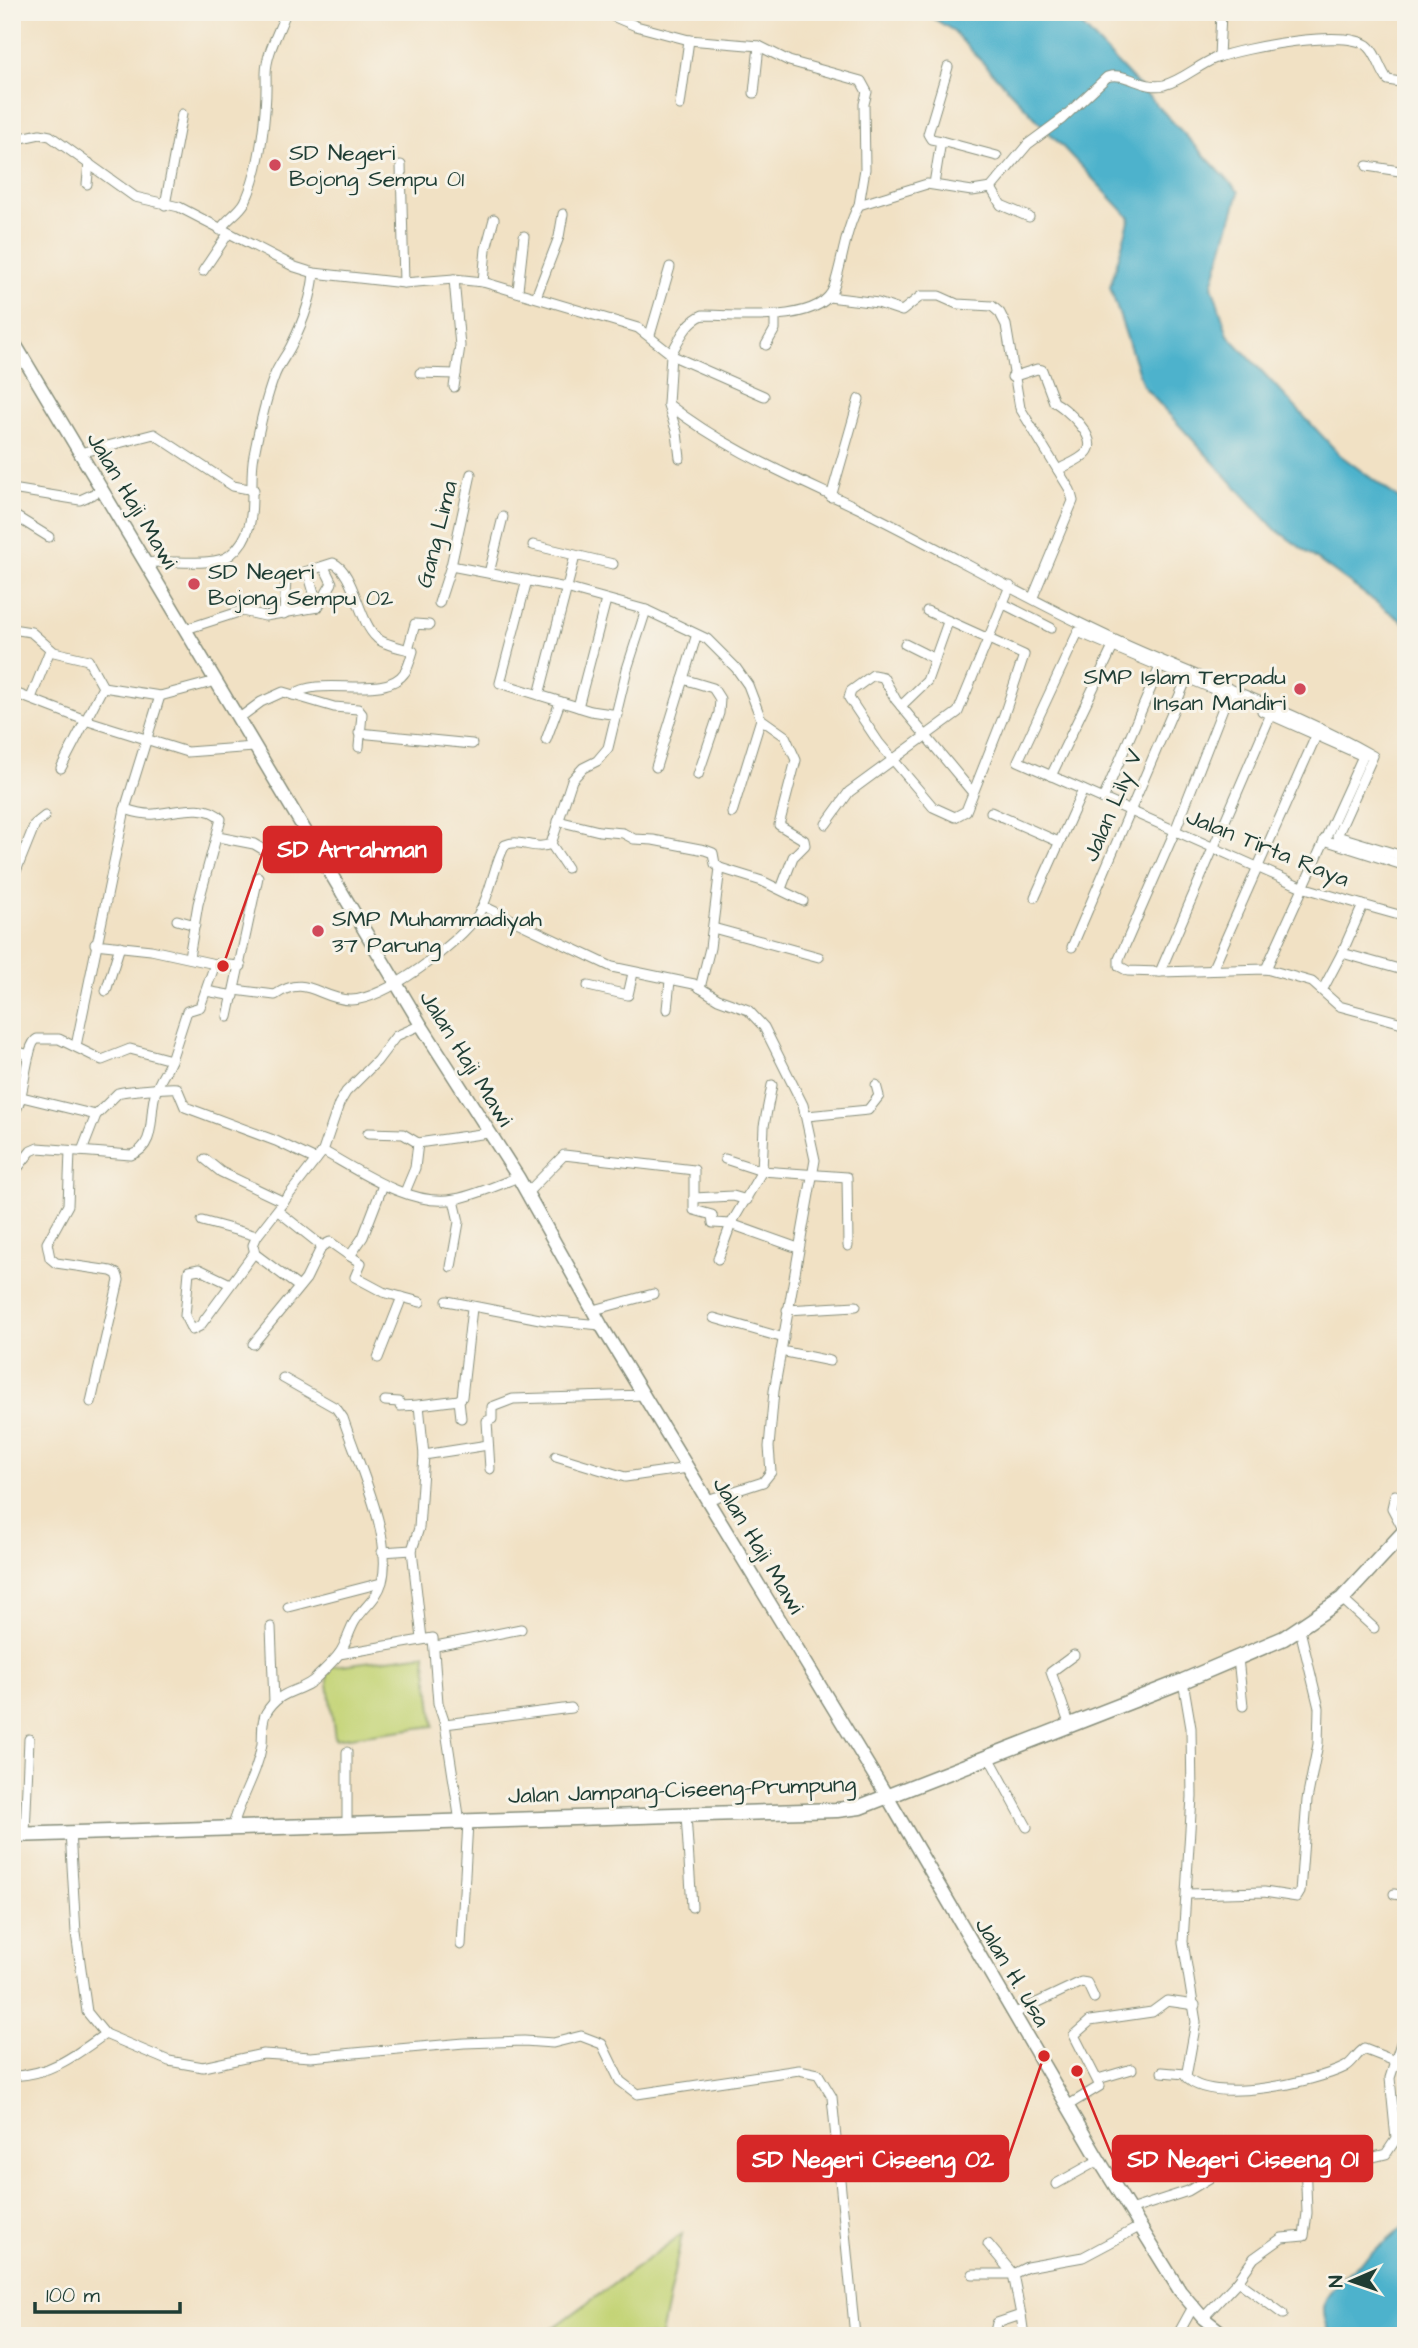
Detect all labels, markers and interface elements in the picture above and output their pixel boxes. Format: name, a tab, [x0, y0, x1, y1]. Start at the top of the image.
place label: SD Negeri Bojong Sempu 01	[289, 137, 464, 196]
marker: SD Negeri Bojong Sempu 01	[267, 157, 283, 173]
street label: Jalan Haji Mawi	[78, 426, 186, 576]
street label: Gang Lima	[408, 477, 467, 591]
place label: SD Negeri Bojong Sempu 02	[208, 556, 393, 615]
marker: SD Negeri Bojong Sempu 02	[186, 576, 202, 592]
place label: SMP Islam Terpadu Insan Mandiri	[1083, 661, 1287, 719]
marker: SMP Islam Terpadu Insan Mandiri	[1292, 681, 1308, 697]
street label: Jalan Lily V	[1075, 744, 1152, 867]
street label: Jalan Tirta Raya	[1181, 801, 1354, 896]
callout: SD Arrahman	[264, 827, 441, 872]
text: SD Arrahman	[276, 833, 427, 867]
place label: SMP Muhammadiyah 37 Parung	[332, 903, 543, 962]
marker: SMP Muhammadiyah 37 Parung	[310, 923, 326, 939]
street label: Jalan Haji Mawi	[411, 984, 521, 1133]
street label: Jalan Haji Mawi	[704, 1471, 812, 1621]
street label: Jalan Jampang–Ciseeng–Prumpung	[507, 1768, 857, 1813]
street label: Jalan H. Usa	[967, 1912, 1058, 2033]
callout: SD Negeri Ciseeng 02	[738, 2136, 1008, 2181]
callout: SD Negeri Ciseeng 01	[1113, 2136, 1372, 2181]
text: SD Negeri Ciseeng 02	[751, 2143, 994, 2178]
text: SD Negeri Ciseeng 01	[1126, 2143, 1360, 2178]
north arrow	[1316, 2246, 1386, 2316]
scale bar	[35, 2271, 180, 2315]
text: N	[1323, 2275, 1350, 2288]
text: 100 m	[46, 2281, 101, 2310]

